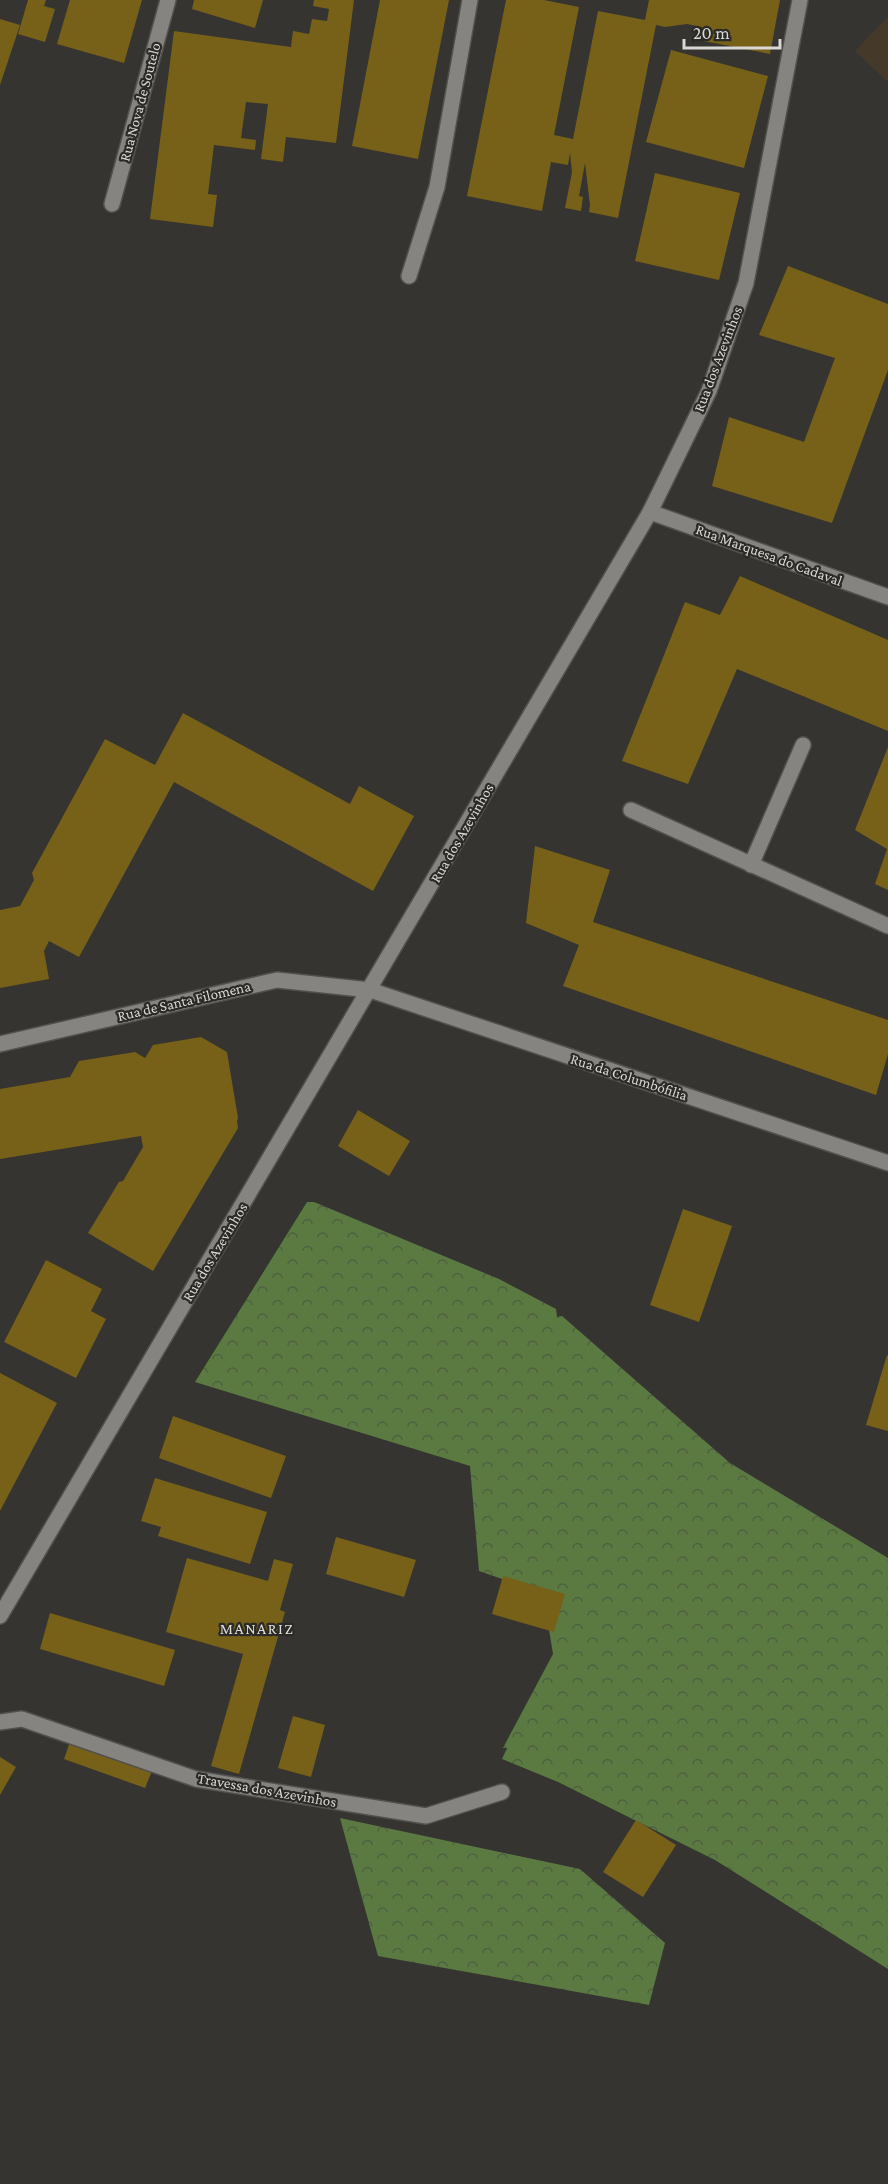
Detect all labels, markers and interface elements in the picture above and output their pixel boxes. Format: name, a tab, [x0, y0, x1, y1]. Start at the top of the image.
scale bar	[684, 12, 780, 50]
text: 20 m	[693, 23, 730, 43]
street label: Rua Nova de Soutelo	[116, 41, 164, 163]
street label: Rua dos Azevinhos	[691, 304, 746, 414]
street label: Rua Marquesa do Cadaval	[693, 521, 844, 590]
street label: Rua dos Azevinhos	[427, 781, 497, 885]
street label: Rua de Santa Filomena	[116, 978, 252, 1024]
street label: Rua da Columbófilia	[569, 1051, 689, 1103]
street label: Rua dos Azevinhos	[179, 1200, 251, 1304]
district label: MANARIZ	[220, 1620, 294, 1637]
street label: Travessa dos Azevinhos	[196, 1770, 338, 1810]

